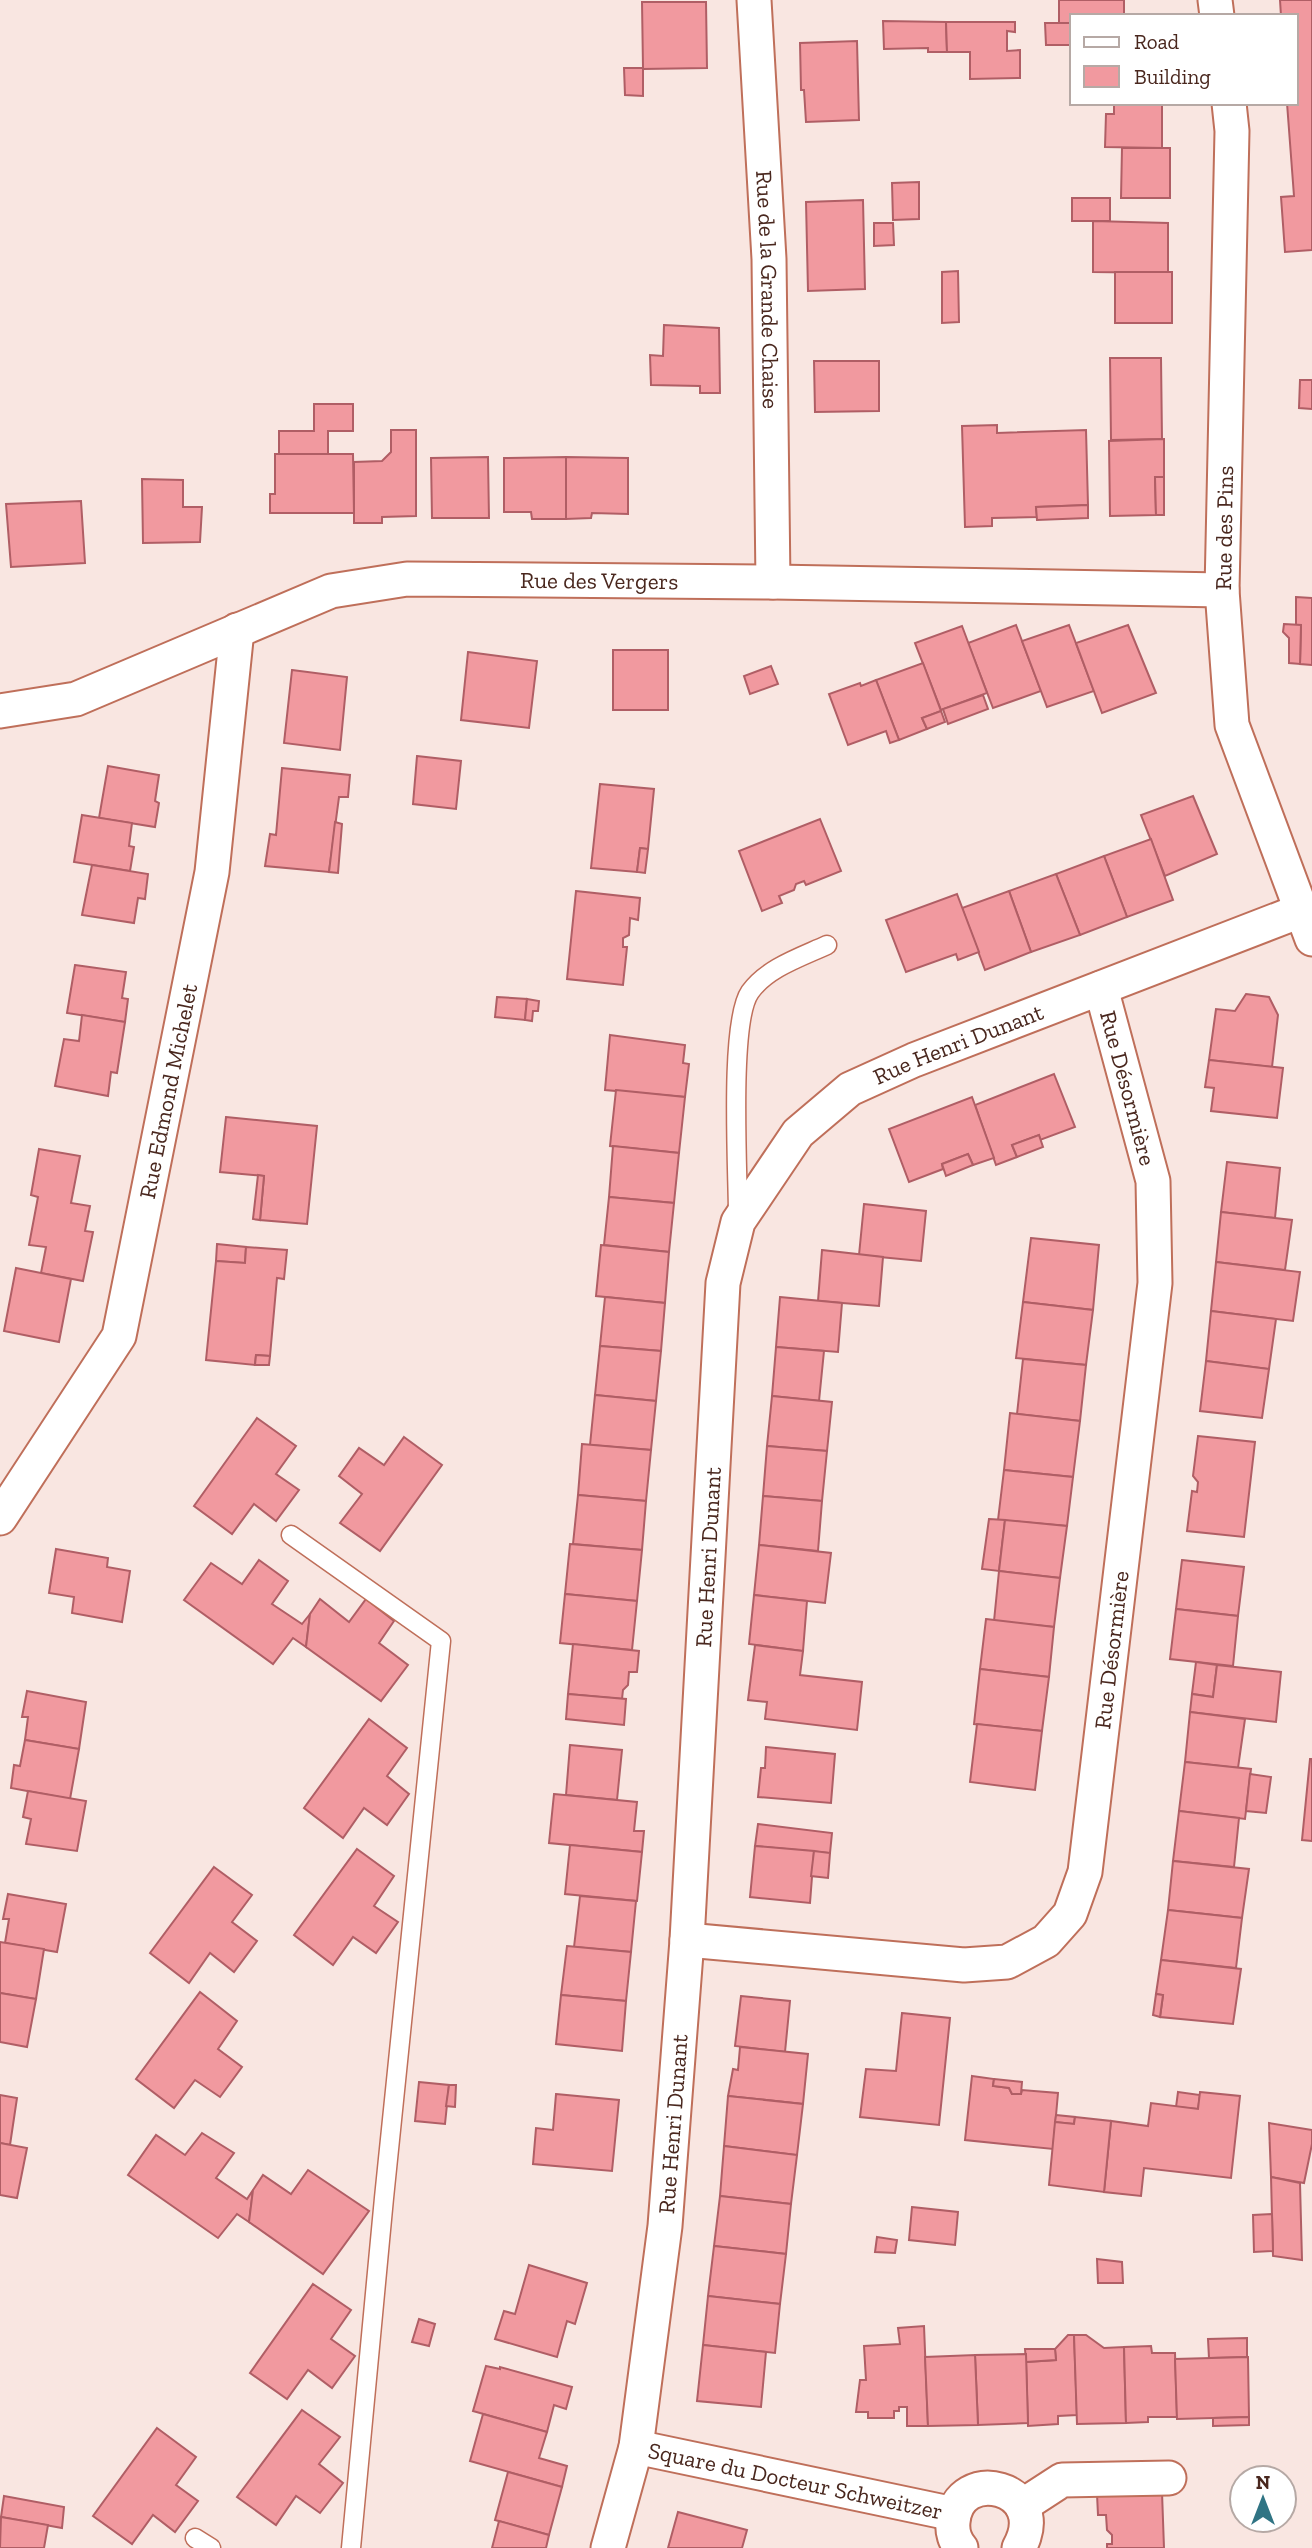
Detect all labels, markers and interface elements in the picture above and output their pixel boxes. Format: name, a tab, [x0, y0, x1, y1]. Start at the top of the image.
legend	[1070, 14, 1298, 105]
text: Road	[1134, 29, 1180, 54]
text: Building	[1134, 64, 1211, 89]
street label: Rue de la Grande Chaise	[750, 169, 785, 409]
street label: Rue des Pins	[1209, 465, 1239, 591]
street label: Rue des Vergers	[520, 566, 678, 595]
street label: Rue Edmond Michelet	[133, 981, 203, 1201]
street label: Rue Henri Dunant	[869, 997, 1047, 1091]
street label: Rue Désormière	[1094, 1007, 1162, 1169]
street label: Rue Henri Dunant	[689, 1466, 727, 1648]
street label: Rue Désormière	[1088, 1569, 1135, 1731]
street label: Rue Henri Dunant	[652, 2032, 694, 2215]
street label: Square du Docteur Schweitzer	[646, 2436, 945, 2525]
north arrow	[1228, 2464, 1298, 2534]
text: N	[1256, 2471, 1270, 2494]

